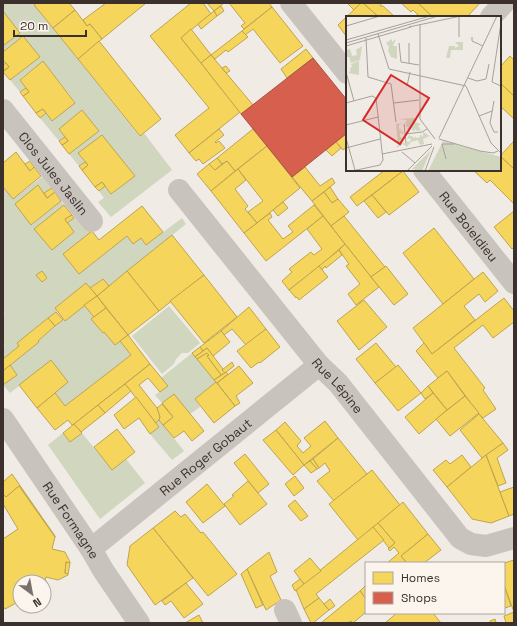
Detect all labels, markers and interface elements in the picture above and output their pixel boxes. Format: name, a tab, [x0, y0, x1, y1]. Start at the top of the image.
scale bar	[14, 12, 86, 38]
inset map	[346, 16, 501, 171]
text: 20 m	[20, 18, 48, 34]
street label: Clos Jules Jaslin	[15, 128, 92, 219]
street label: Rue Boieldieu	[435, 188, 502, 265]
street label: Rue Lépine	[308, 355, 367, 417]
street label: Rue Roger Gobaut	[156, 415, 255, 500]
street label: Rue Formagne	[39, 478, 103, 562]
legend	[365, 562, 505, 614]
text: Homes	[401, 570, 440, 586]
north arrow	[12, 574, 52, 614]
text: Shops	[401, 590, 437, 606]
text: N	[30, 595, 44, 610]

